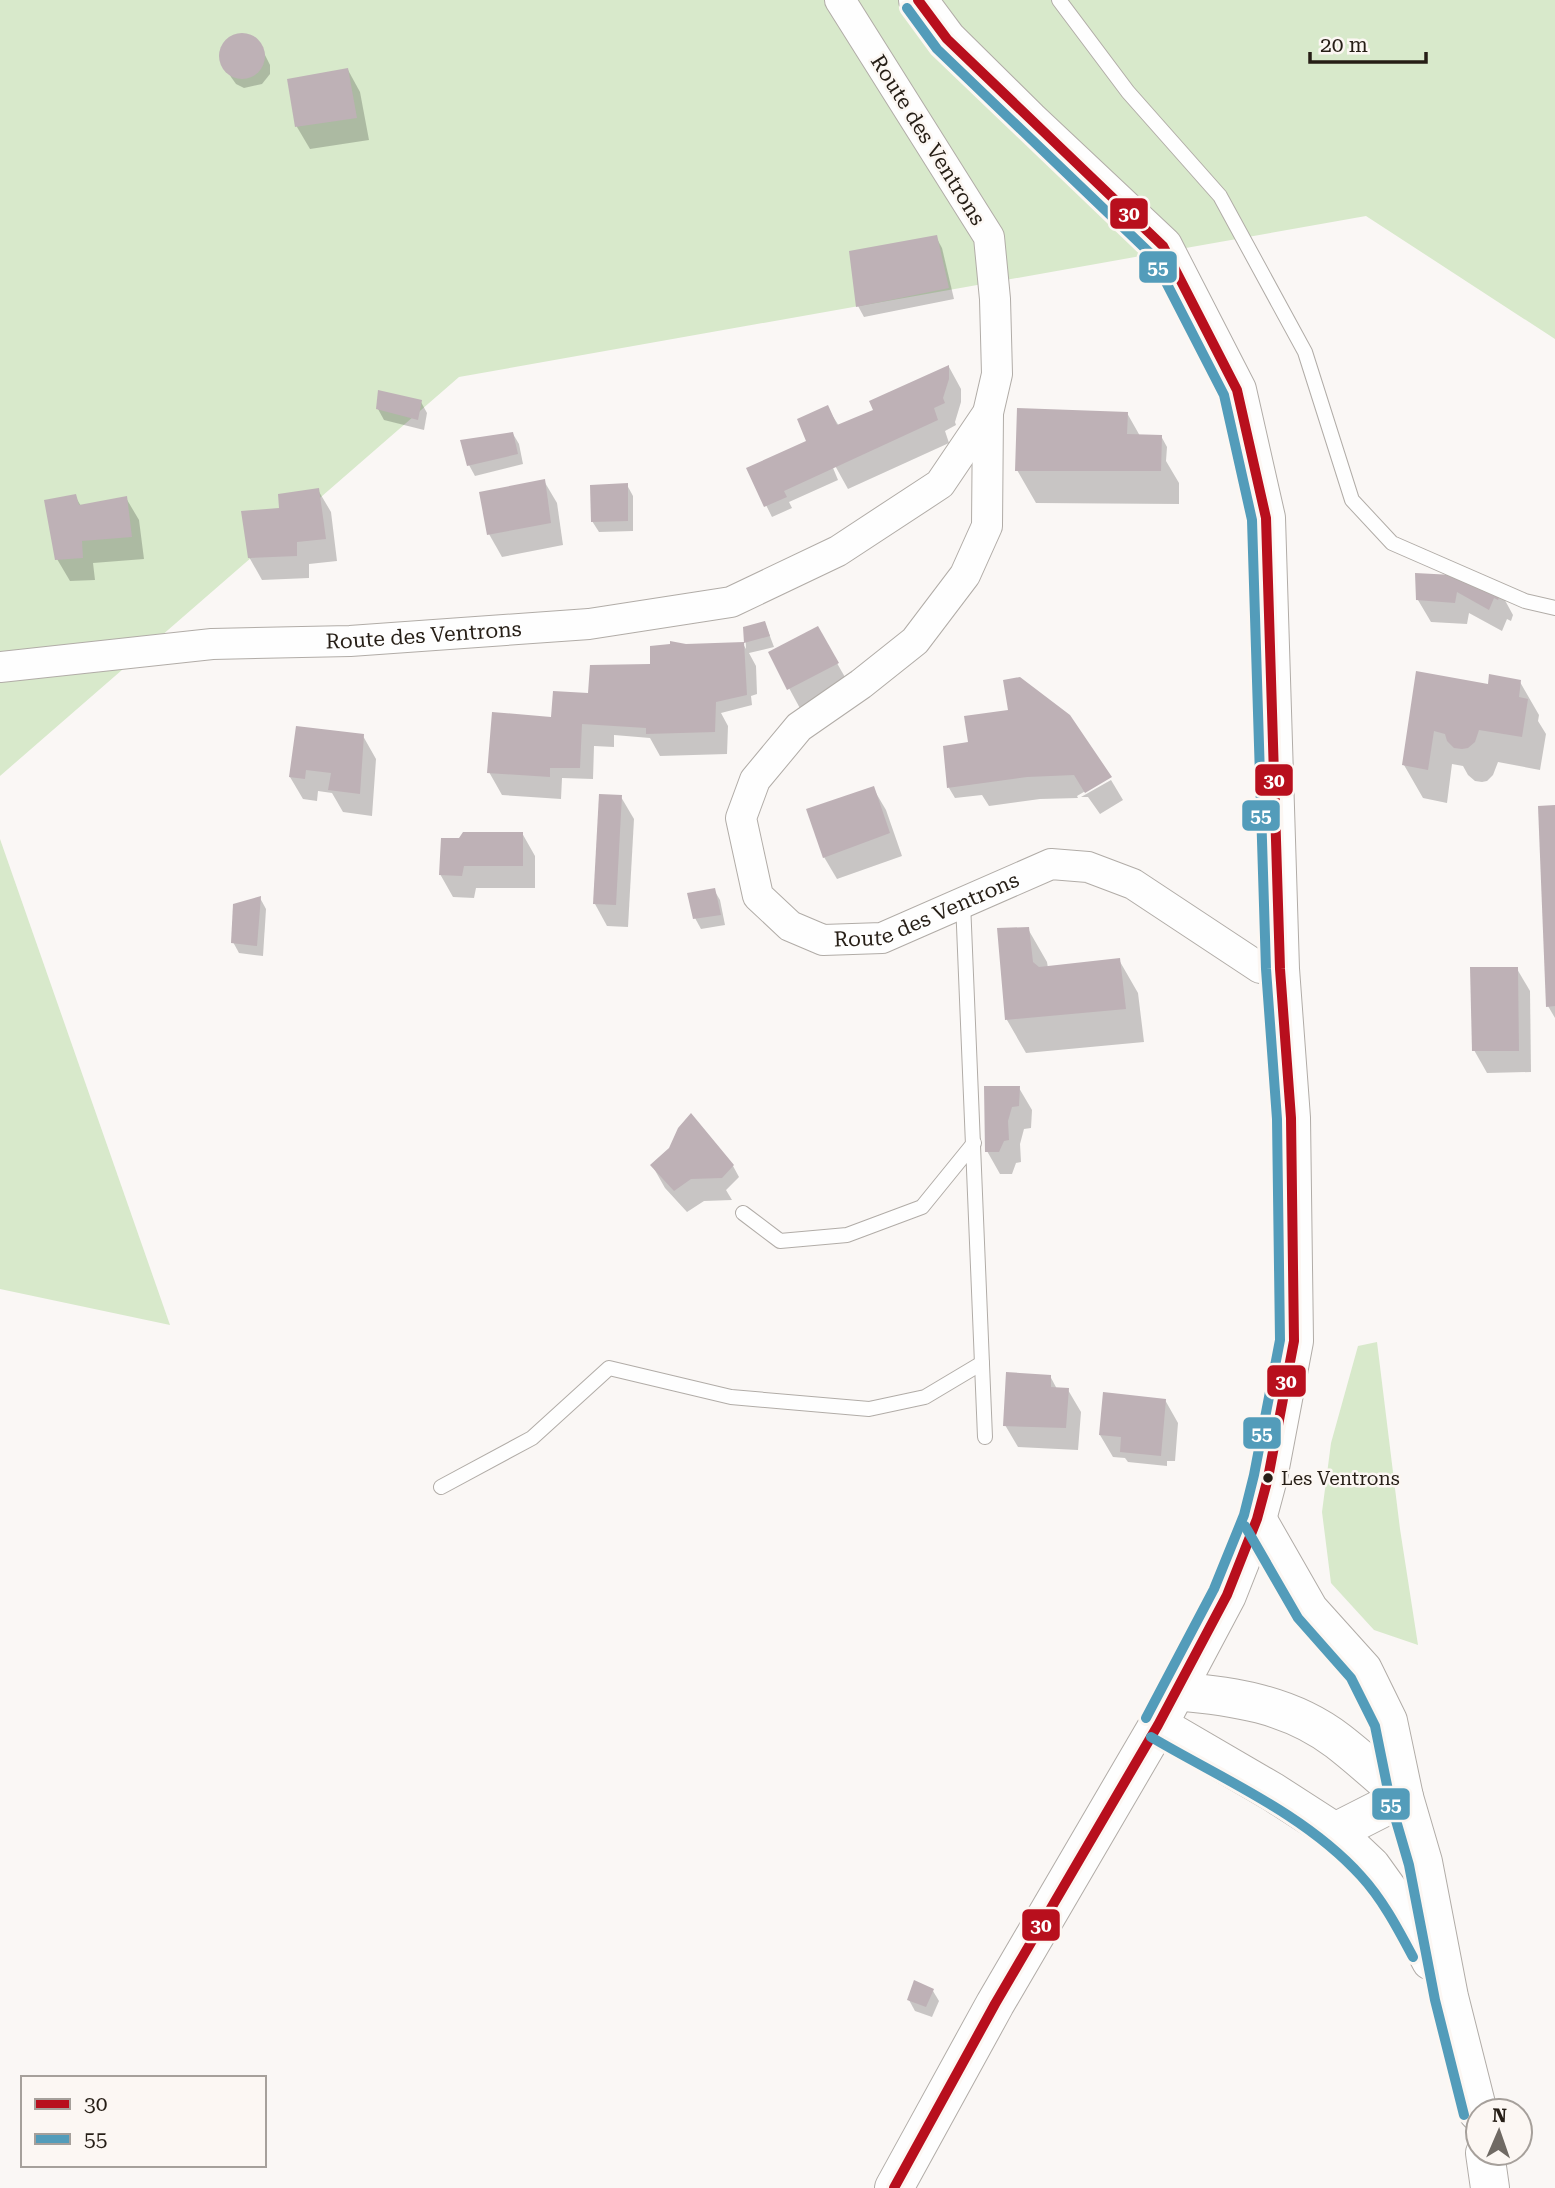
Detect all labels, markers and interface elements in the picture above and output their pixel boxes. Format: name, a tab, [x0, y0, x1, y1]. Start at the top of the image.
scale bar	[1310, 21, 1426, 65]
text: 20 m	[1320, 33, 1368, 57]
street label: Route des Ventrons	[866, 50, 990, 230]
line badge: 30	[1109, 197, 1149, 230]
text: 30	[1118, 202, 1140, 225]
line badge: 55	[1138, 250, 1178, 284]
text: 55	[1147, 256, 1169, 279]
street label: Route des Ventrons	[325, 617, 522, 654]
line badge: 30	[1254, 763, 1294, 797]
text: 30	[1263, 769, 1285, 792]
line badge: 55	[1241, 799, 1281, 832]
text: 55	[1250, 804, 1272, 827]
street label: Route des Ventrons	[833, 868, 1023, 952]
line badge: 30	[1266, 1364, 1307, 1398]
text: 30	[1275, 1370, 1297, 1393]
line badge: 55	[1242, 1416, 1282, 1450]
text: 55	[1251, 1422, 1273, 1445]
place label: Les Ventrons	[1281, 1467, 1400, 1490]
marker: Les Ventrons	[1261, 1471, 1275, 1485]
line badge: 55	[1371, 1787, 1411, 1821]
text: 55	[1380, 1793, 1402, 1816]
line badge: 30	[1021, 1908, 1061, 1942]
text: 30	[1030, 1914, 1052, 1937]
legend	[21, 2076, 266, 2167]
text: 30	[84, 2092, 108, 2116]
north arrow	[1464, 2097, 1534, 2167]
text: N	[1492, 2104, 1508, 2127]
text: 55	[84, 2127, 108, 2151]

